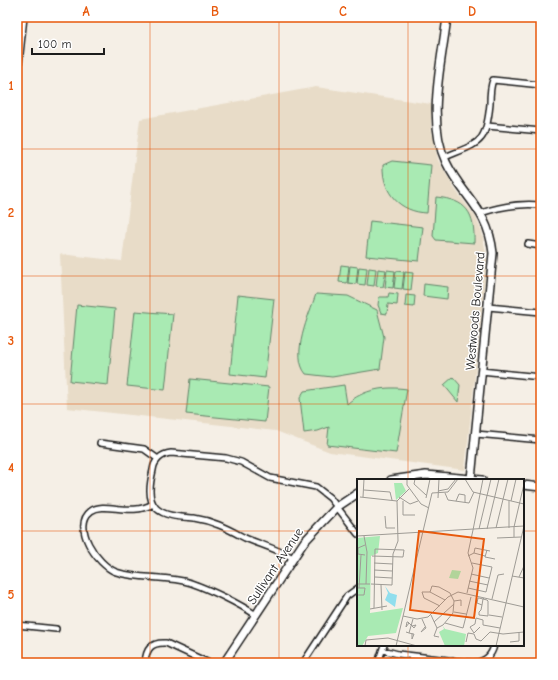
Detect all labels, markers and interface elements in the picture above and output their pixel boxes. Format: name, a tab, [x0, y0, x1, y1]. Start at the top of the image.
text: A	[82, 4, 90, 19]
text: B	[211, 4, 219, 19]
text: C	[339, 4, 347, 19]
text: D	[468, 4, 476, 19]
scale bar	[32, 30, 104, 56]
text: 100 m	[38, 37, 71, 51]
text: 1	[8, 78, 14, 93]
text: 2	[8, 205, 14, 220]
street label: Westwoods Boulevard	[462, 251, 488, 371]
text: 3	[8, 333, 14, 348]
text: 4	[8, 460, 14, 475]
inset map	[357, 479, 524, 646]
street label: Sullivant Avenue	[244, 524, 306, 607]
text: 5	[8, 587, 15, 602]

